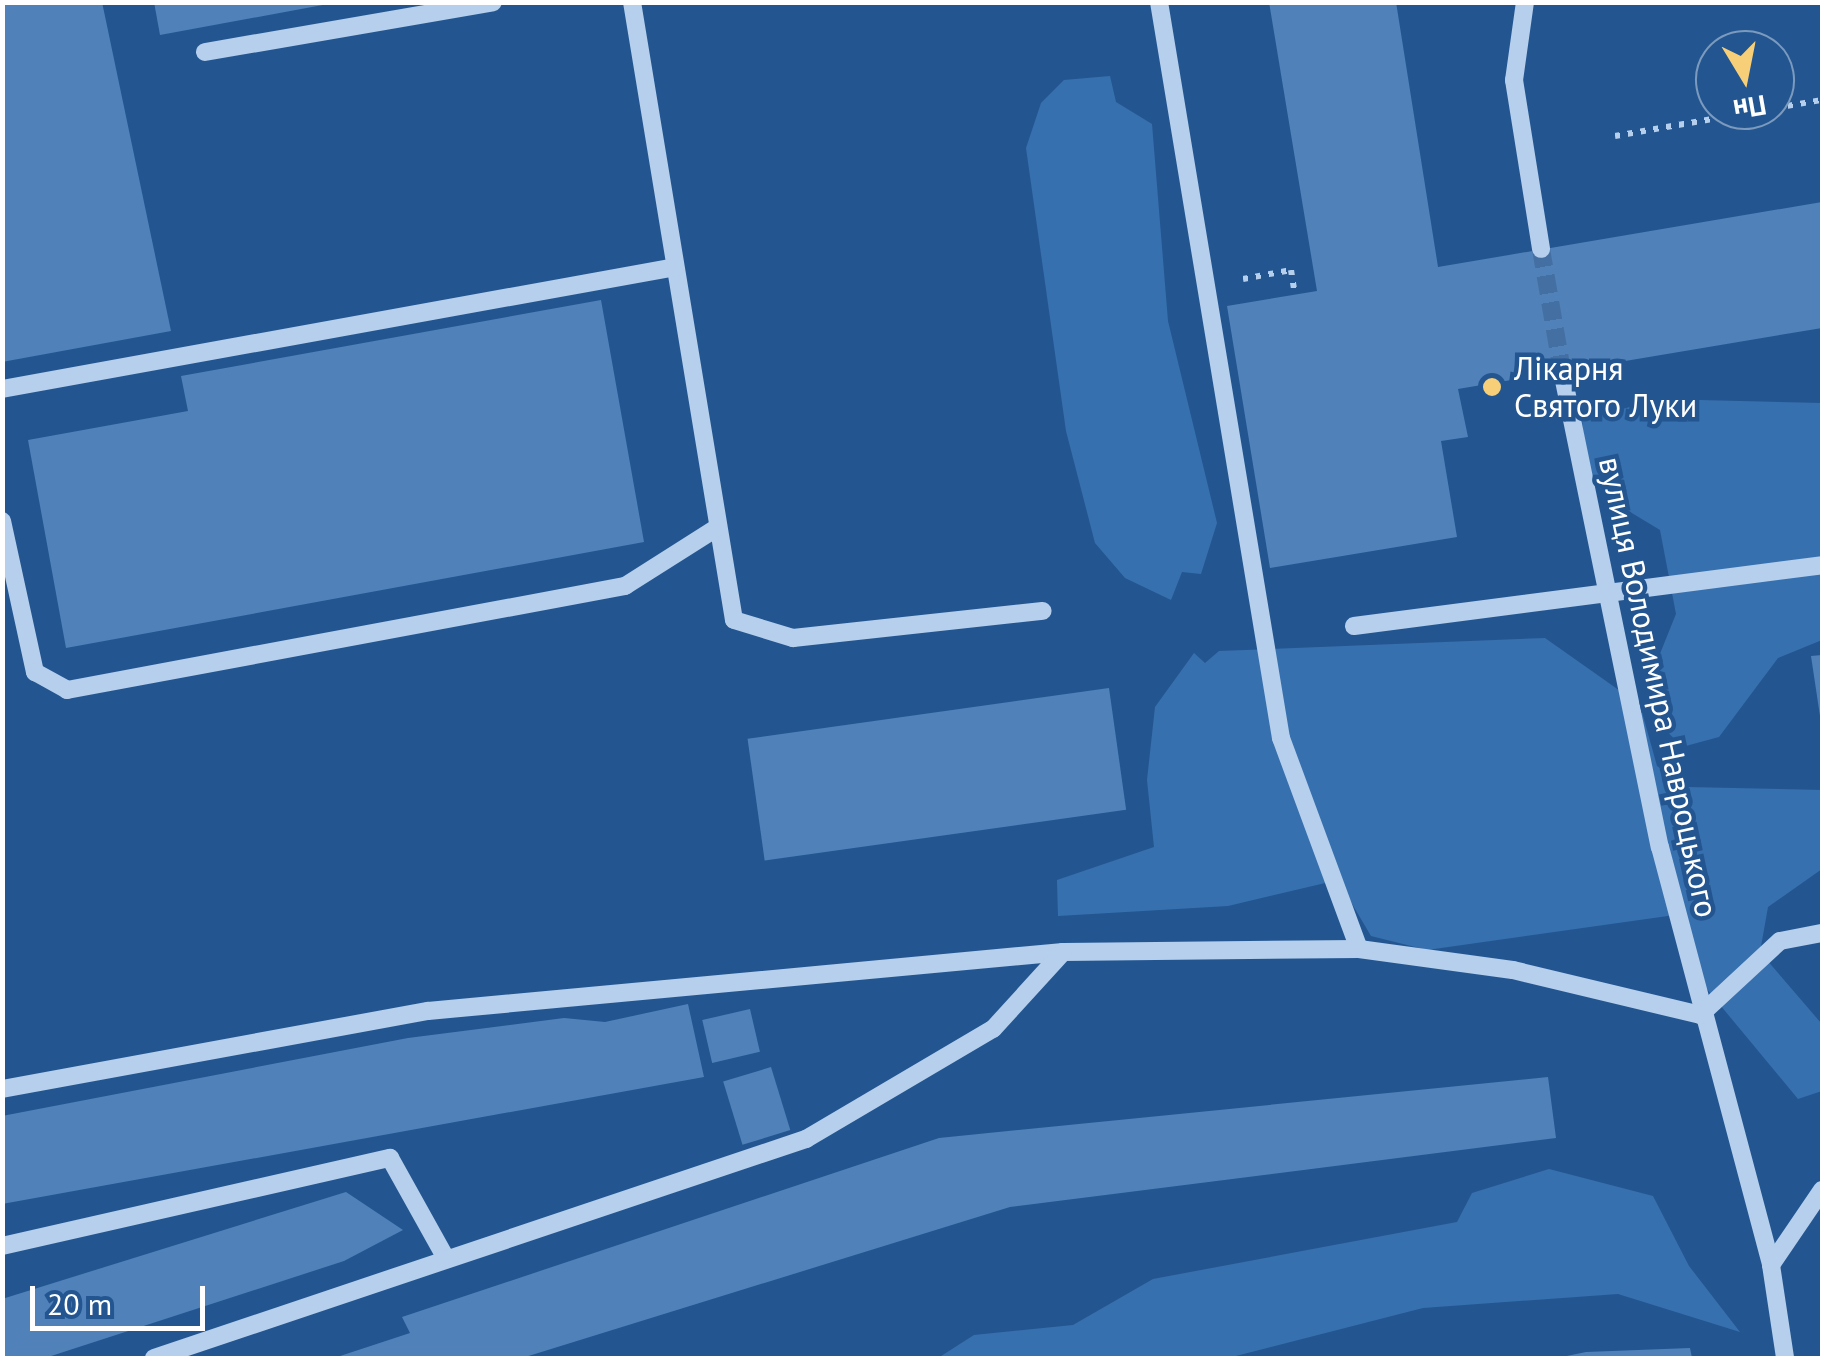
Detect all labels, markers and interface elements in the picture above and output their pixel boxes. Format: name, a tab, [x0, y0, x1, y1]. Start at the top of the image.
north arrow	[1695, 30, 1795, 130]
text: Пн	[1731, 87, 1769, 129]
place label: Лікарня Святого Луки	[1514, 350, 1697, 425]
marker: Лікарня Святого Луки	[1479, 374, 1505, 400]
street label: вулиця Володимира Навроцького	[1591, 453, 1727, 921]
scale bar	[35, 1266, 210, 1328]
text: 20 m	[47, 1284, 112, 1323]

